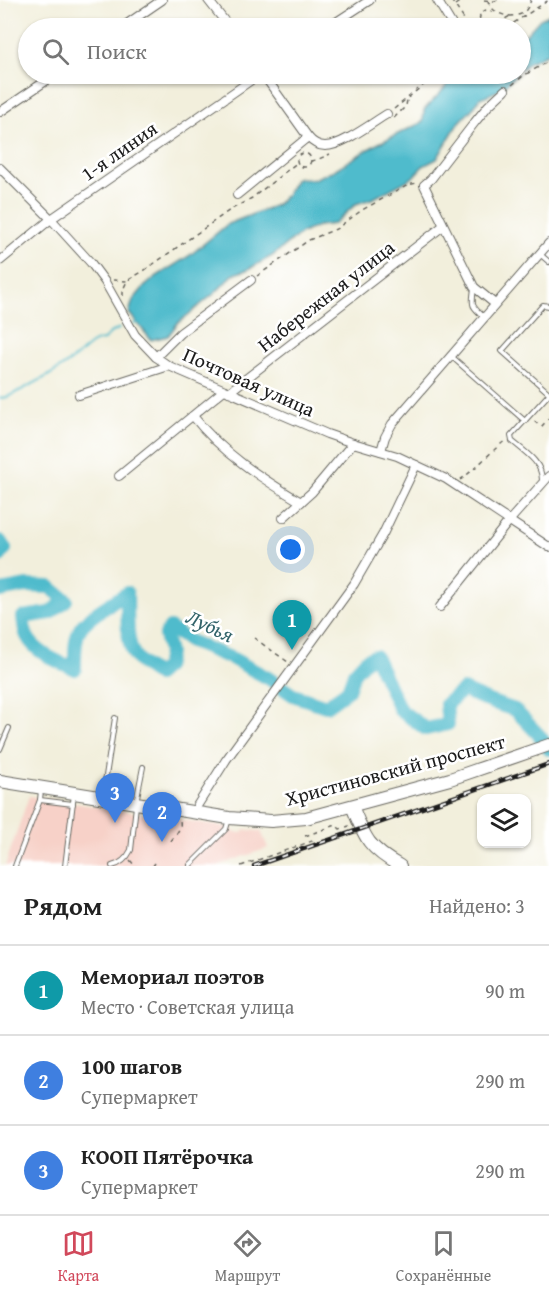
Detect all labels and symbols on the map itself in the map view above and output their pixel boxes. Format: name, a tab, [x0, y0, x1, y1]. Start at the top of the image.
street label: 1-я линия	[75, 114, 163, 188]
street label: Набережная улица	[251, 233, 401, 358]
street label: Почтовая улица	[179, 340, 320, 424]
your location	[276, 535, 305, 564]
pin: 1	[272, 600, 312, 650]
water label: Лубья	[181, 601, 239, 650]
street label: Христиновский проспект	[282, 726, 508, 813]
pin: 3	[96, 774, 134, 823]
pin: 2	[142, 792, 182, 842]

